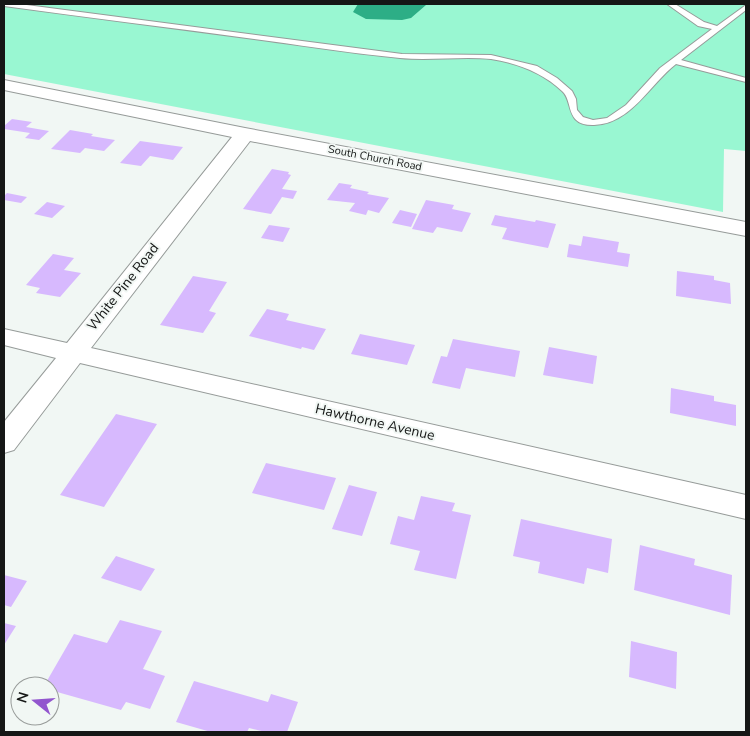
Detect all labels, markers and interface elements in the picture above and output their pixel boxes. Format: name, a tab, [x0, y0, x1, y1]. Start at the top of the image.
street label: South Church Road	[327, 142, 423, 174]
street label: White Pine Road	[83, 239, 163, 335]
street label: Hawthorne Avenue	[313, 399, 437, 445]
north arrow	[10, 676, 60, 726]
text: N	[12, 690, 34, 705]

